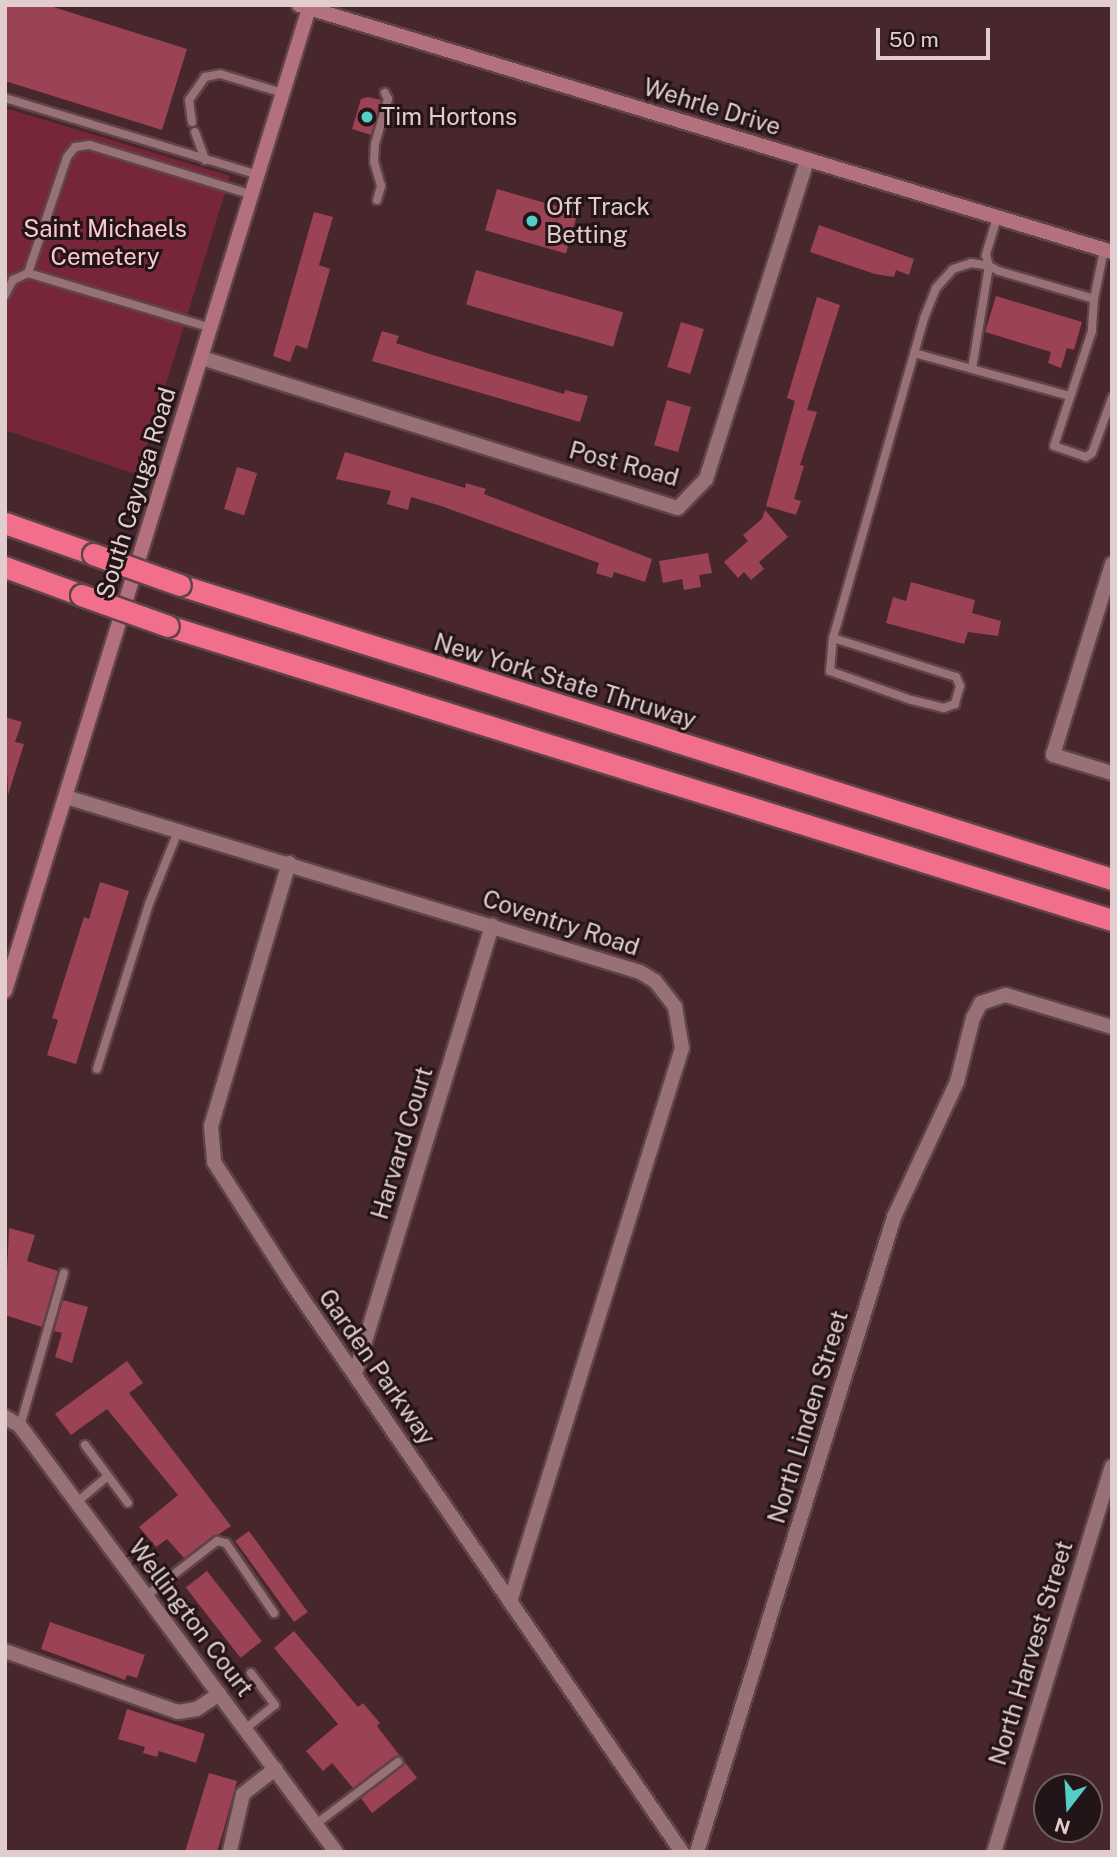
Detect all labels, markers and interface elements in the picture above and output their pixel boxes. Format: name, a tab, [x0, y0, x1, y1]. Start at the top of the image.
scale bar	[879, 14, 993, 58]
text: 50 m	[889, 27, 939, 52]
street label: Wehrle Drive	[640, 72, 784, 142]
place label: Tim Hortons	[381, 103, 517, 131]
marker: Tim Hortons	[359, 109, 375, 125]
place label: Off Track Betting	[546, 193, 650, 249]
marker: Off Track Betting	[524, 213, 540, 229]
park label: Saint Michaels Cemetery	[23, 215, 187, 271]
street label: South Cayuga Road	[90, 384, 182, 602]
street label: Post Road	[566, 436, 682, 492]
street label: New York State Thruway	[430, 627, 700, 735]
street label: Coventry Road	[479, 884, 643, 962]
street label: Harvard Court	[365, 1063, 439, 1223]
street label: Garden Parkway	[313, 1284, 441, 1450]
street label: North Linden Street	[762, 1307, 854, 1527]
street label: Wellington Court	[123, 1534, 259, 1702]
street label: North Harvest Street	[983, 1537, 1079, 1769]
north arrow	[1033, 1773, 1103, 1843]
text: N	[1052, 1813, 1073, 1839]

